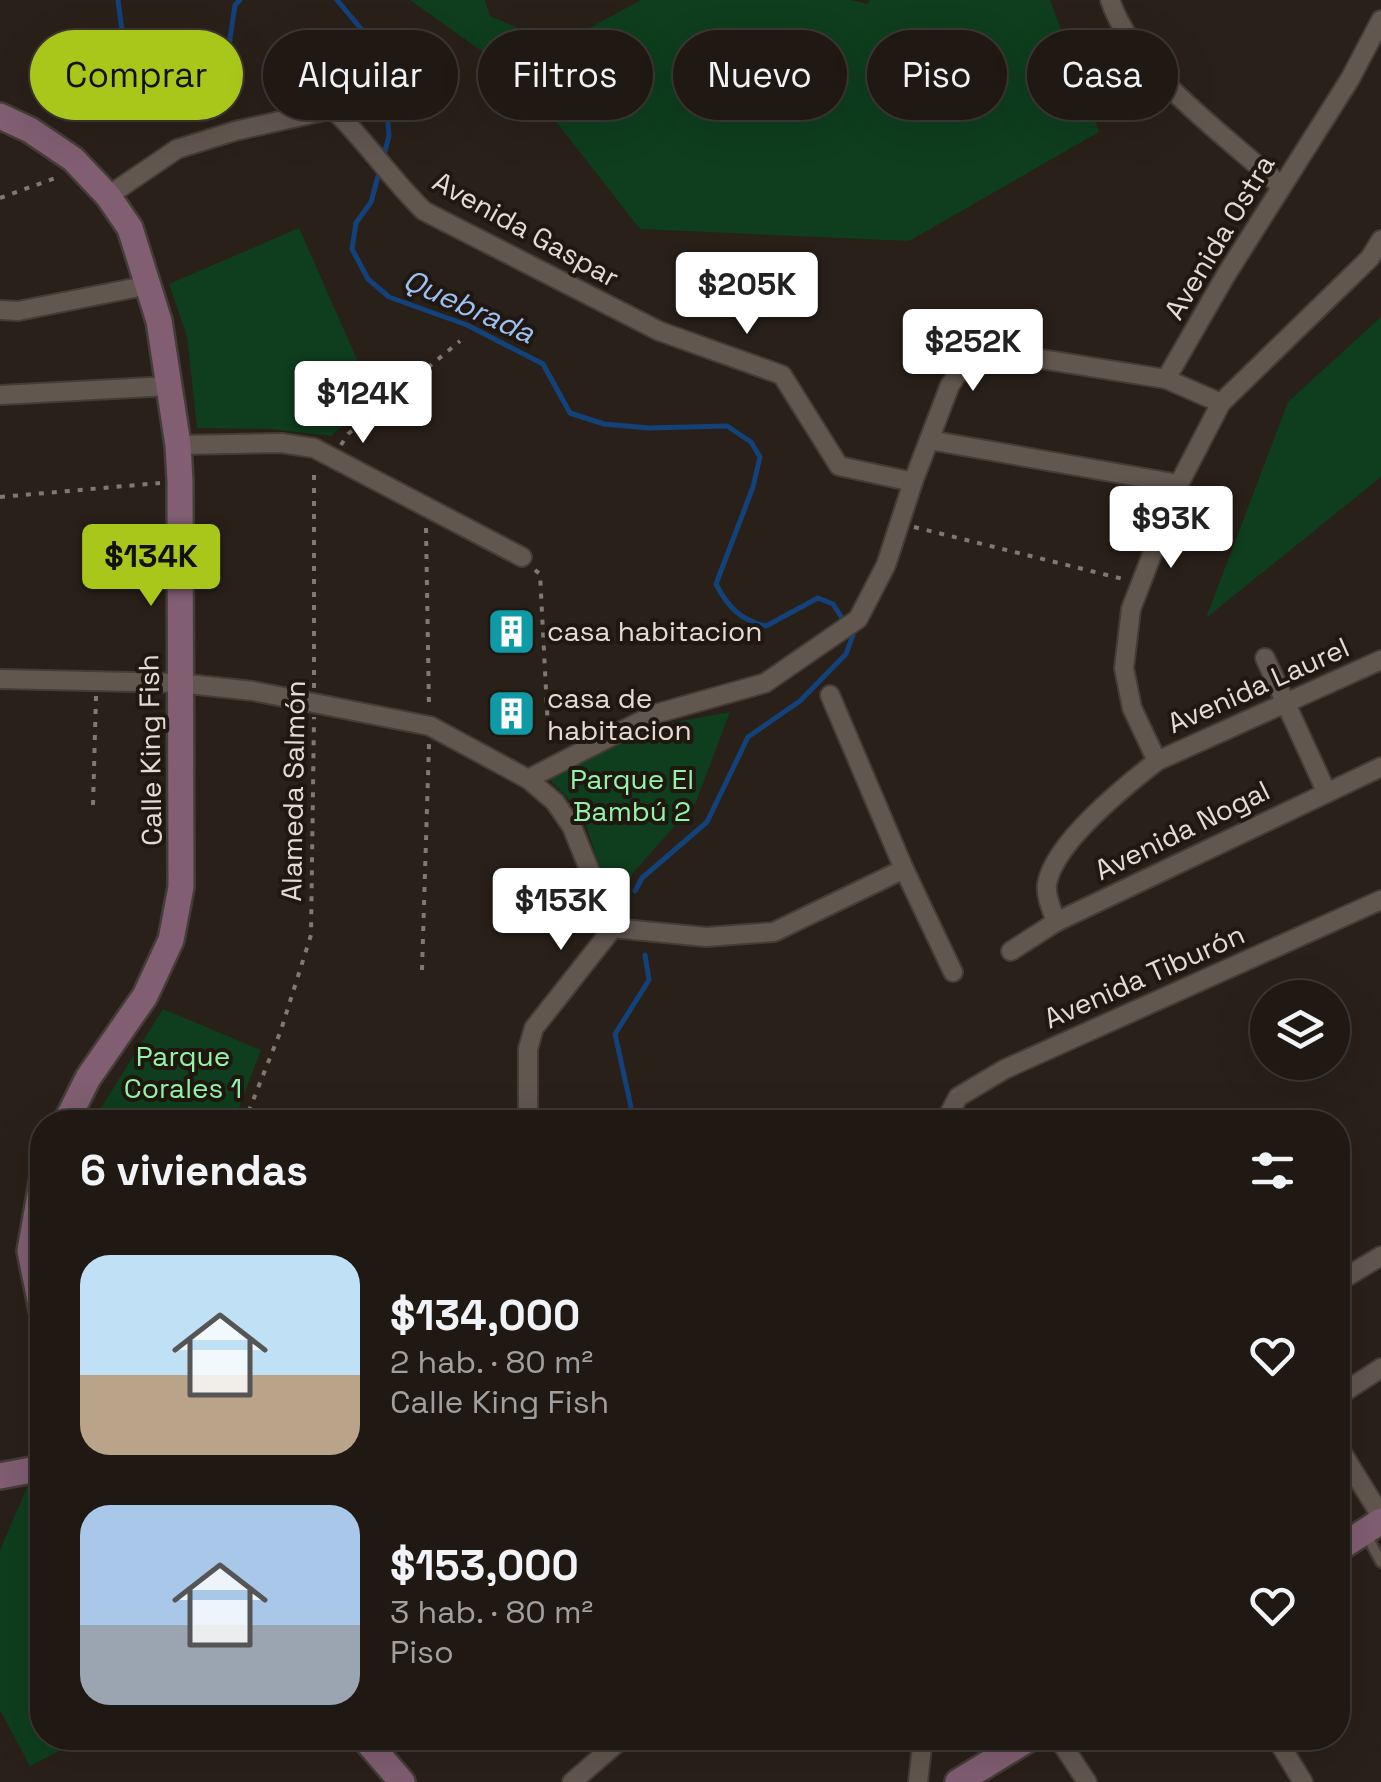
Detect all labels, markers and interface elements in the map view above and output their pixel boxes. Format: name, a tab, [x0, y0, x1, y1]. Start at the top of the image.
chip: Comprar	[30, 30, 243, 120]
chip: Alquilar	[263, 30, 458, 120]
chip: Filtros	[478, 30, 653, 120]
chip: Nuevo	[673, 30, 847, 120]
chip: Piso	[867, 30, 1007, 120]
chip: Casa	[1027, 30, 1178, 120]
street label: Avenida Ostra	[1156, 148, 1282, 326]
street label: Avenida Gaspar	[427, 163, 625, 295]
pin: $205K	[677, 252, 817, 337]
water label: Quebrada	[397, 260, 541, 353]
text: $205K	[698, 264, 796, 304]
pin: $252K	[903, 309, 1043, 394]
text: $252K	[925, 321, 1021, 361]
pin: $124K	[293, 361, 433, 446]
text: $124K	[317, 373, 409, 413]
pin: $93K	[1112, 486, 1230, 571]
text: $93K	[1132, 498, 1210, 538]
pin: $134K	[81, 524, 221, 609]
text: $134K	[104, 536, 198, 576]
building icon: casa habitacion	[486, 605, 538, 657]
place label: casa habitacion	[547, 613, 762, 649]
street label: Avenida Laurel	[1161, 629, 1355, 741]
street label: Calle King Fish	[130, 654, 170, 846]
street label: Alameda Salmón	[273, 680, 313, 902]
place label: casa de habitacion	[547, 680, 692, 748]
building icon: casa de habitacion	[486, 688, 538, 740]
park label: Parque El Bambú 2	[570, 761, 694, 829]
street label: Avenida Nogal	[1089, 772, 1275, 888]
pin: $153K	[491, 868, 631, 953]
text: $153K	[515, 880, 607, 920]
street label: Avenida Tiburón	[1038, 916, 1250, 1036]
map controls	[1250, 980, 1350, 1080]
button: layers	[1250, 980, 1350, 1080]
park label: Parque Corales 1	[124, 1038, 242, 1106]
icon: filters	[1245, 1143, 1300, 1198]
text: 6 viviendas	[80, 1144, 308, 1197]
text: $134,000	[390, 1289, 580, 1342]
icon: home	[160, 1295, 280, 1415]
icon: heart	[1245, 1328, 1300, 1383]
text: 2 hab. · 80 m²	[390, 1342, 593, 1382]
text: Calle King Fish	[390, 1382, 609, 1422]
text: $153,000	[390, 1539, 579, 1592]
icon: home	[160, 1545, 280, 1665]
icon: heart	[1245, 1578, 1300, 1633]
text: 3 hab. · 80 m²	[390, 1592, 593, 1632]
text: Piso	[390, 1632, 454, 1672]

